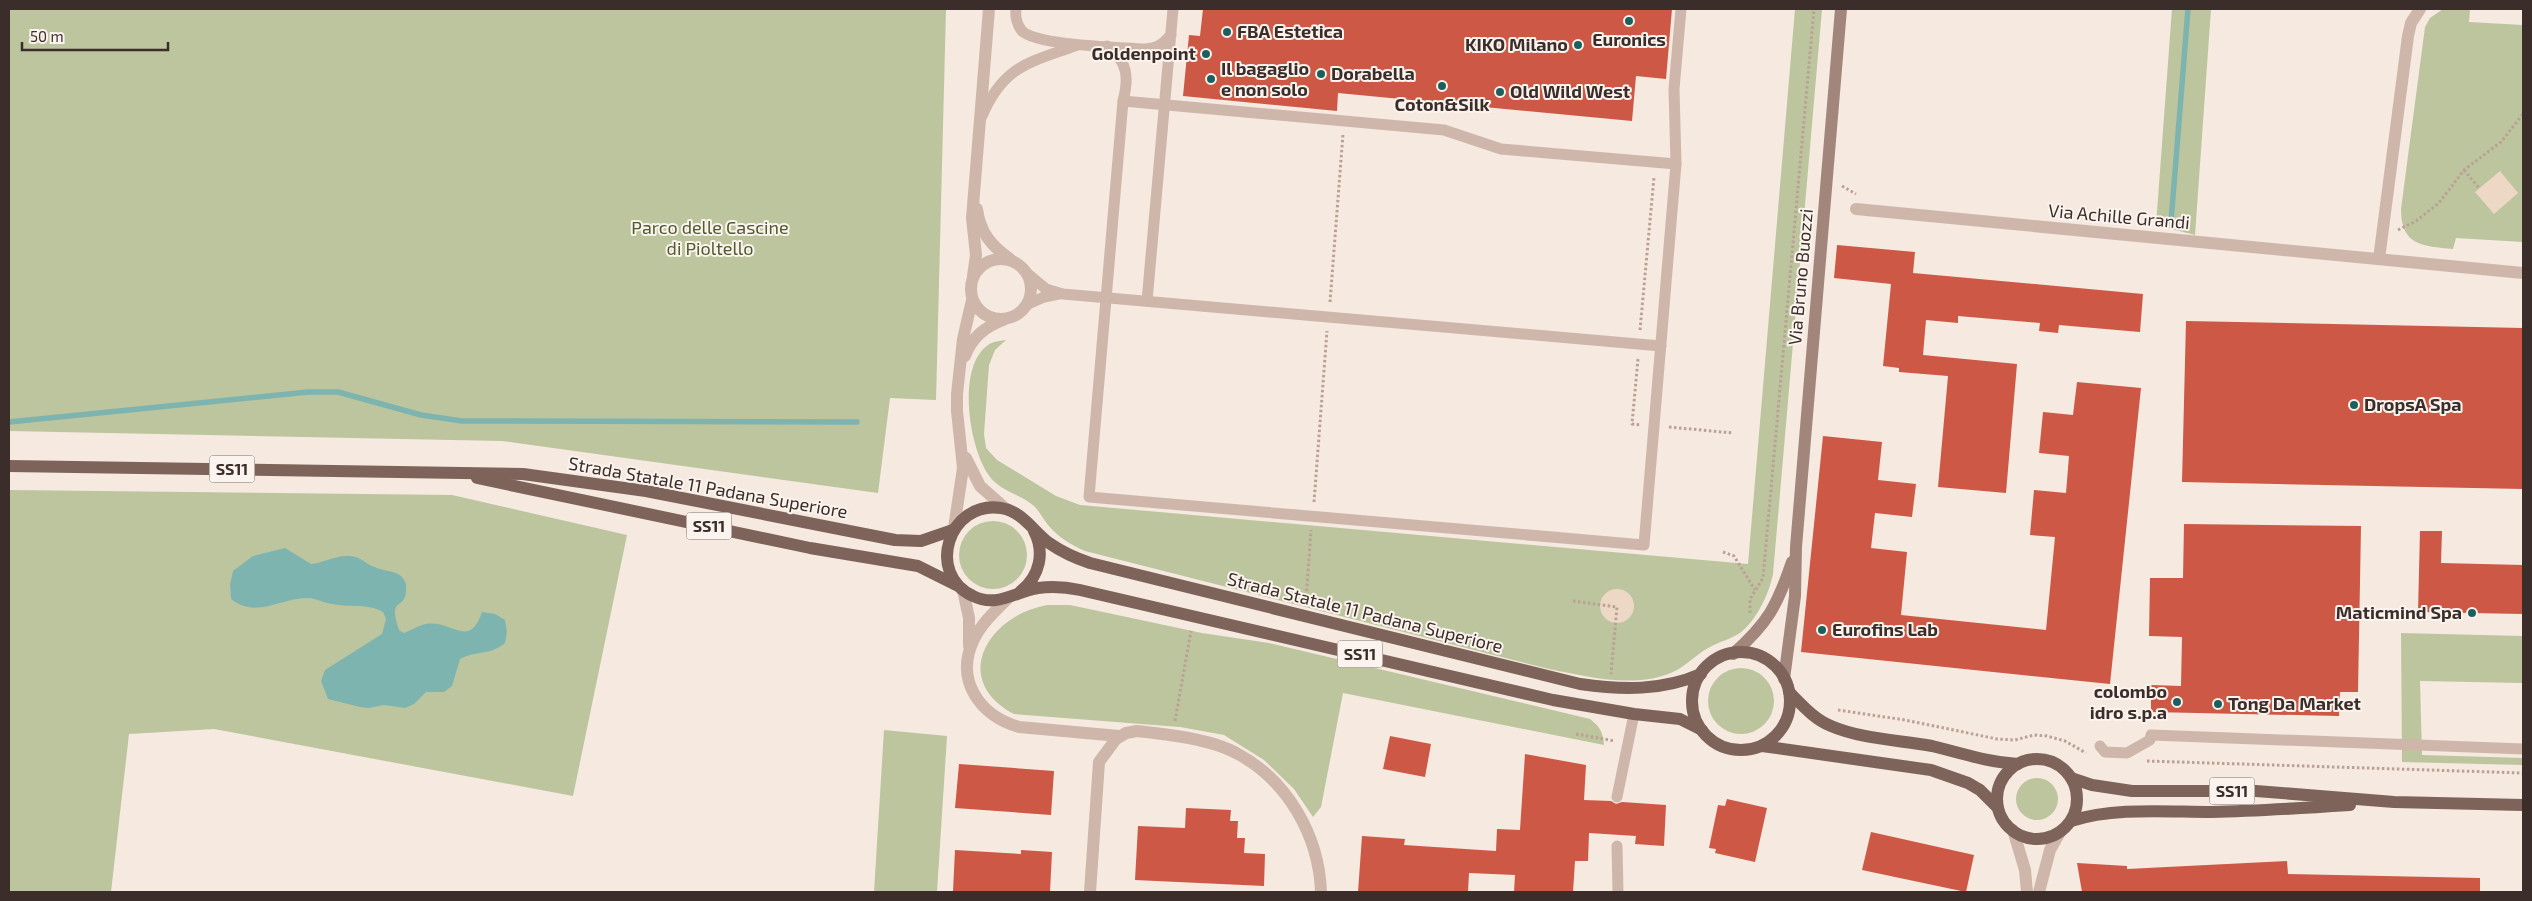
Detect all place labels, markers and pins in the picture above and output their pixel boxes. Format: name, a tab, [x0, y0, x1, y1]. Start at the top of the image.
marker: Euronics	[1623, 15, 1635, 27]
place label: FBA Estetica	[1237, 20, 1343, 42]
marker: FBA Estetica	[1221, 26, 1233, 38]
place label: Euronics	[1592, 28, 1666, 50]
place label: KIKO Milano	[1465, 33, 1568, 55]
marker: KIKO Milano	[1572, 39, 1584, 51]
place label: Goldenpoint	[1092, 42, 1197, 64]
marker: Goldenpoint	[1200, 48, 1212, 60]
place label: Il bagaglio e non solo	[1221, 57, 1309, 100]
place label: Dorabella	[1331, 62, 1415, 84]
marker: Dorabella	[1315, 68, 1327, 80]
marker: Il bagaglio e non solo	[1205, 73, 1217, 85]
marker: Coton&Silk	[1436, 80, 1448, 92]
place label: Old Wild West	[1510, 80, 1631, 102]
marker: Old Wild West	[1494, 86, 1506, 98]
place label: Coton&Silk	[1394, 93, 1490, 115]
place label: DropsA Spa	[2364, 393, 2462, 415]
marker: DropsA Spa	[2348, 399, 2360, 411]
place label: Maticmind Spa	[2336, 601, 2462, 623]
marker: Maticmind Spa	[2466, 607, 2478, 619]
place label: Eurofins Lab	[1832, 618, 1938, 640]
marker: Eurofins Lab	[1816, 624, 1828, 636]
place label: colombo idro s.p.a	[2090, 680, 2167, 723]
place label: Tong Da Market	[2228, 692, 2362, 714]
marker: colombo idro s.p.a	[2171, 696, 2183, 708]
marker: Tong Da Market	[2212, 698, 2224, 710]

